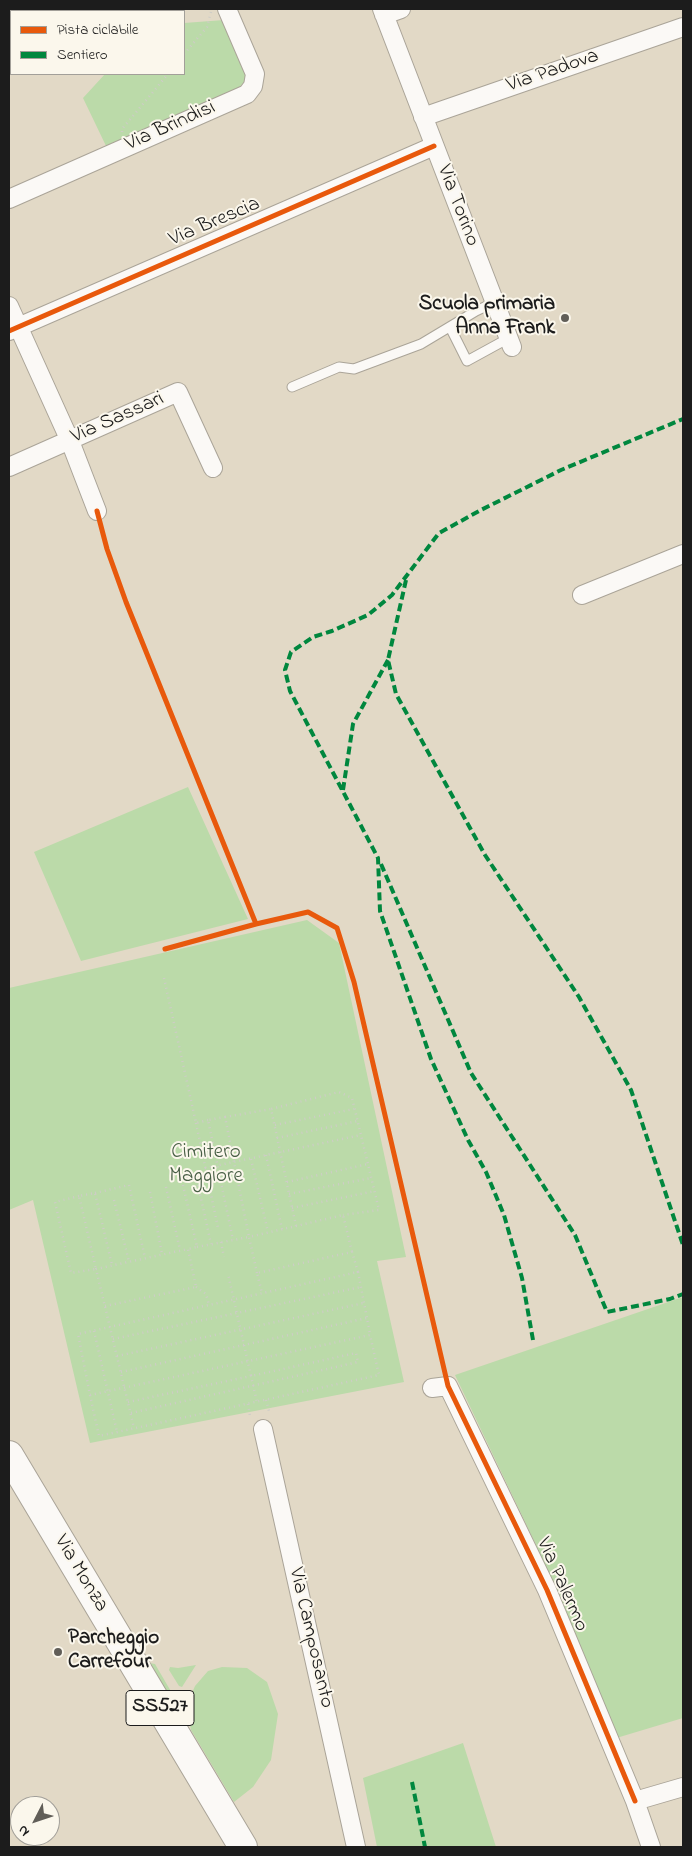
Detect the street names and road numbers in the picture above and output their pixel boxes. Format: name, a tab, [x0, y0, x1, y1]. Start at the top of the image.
street label: Via Padova	[504, 45, 602, 99]
street label: Via Brindisi	[122, 96, 220, 158]
street label: Via Torino	[430, 162, 484, 250]
street label: Via Brescia	[166, 193, 264, 253]
street label: Via Sassari	[68, 387, 168, 451]
street label: Via Monza	[47, 1531, 113, 1617]
street label: Via Palermo	[529, 1534, 593, 1636]
street label: Via Camposanto	[282, 1565, 338, 1711]
road number: SS527	[126, 1690, 194, 1726]

